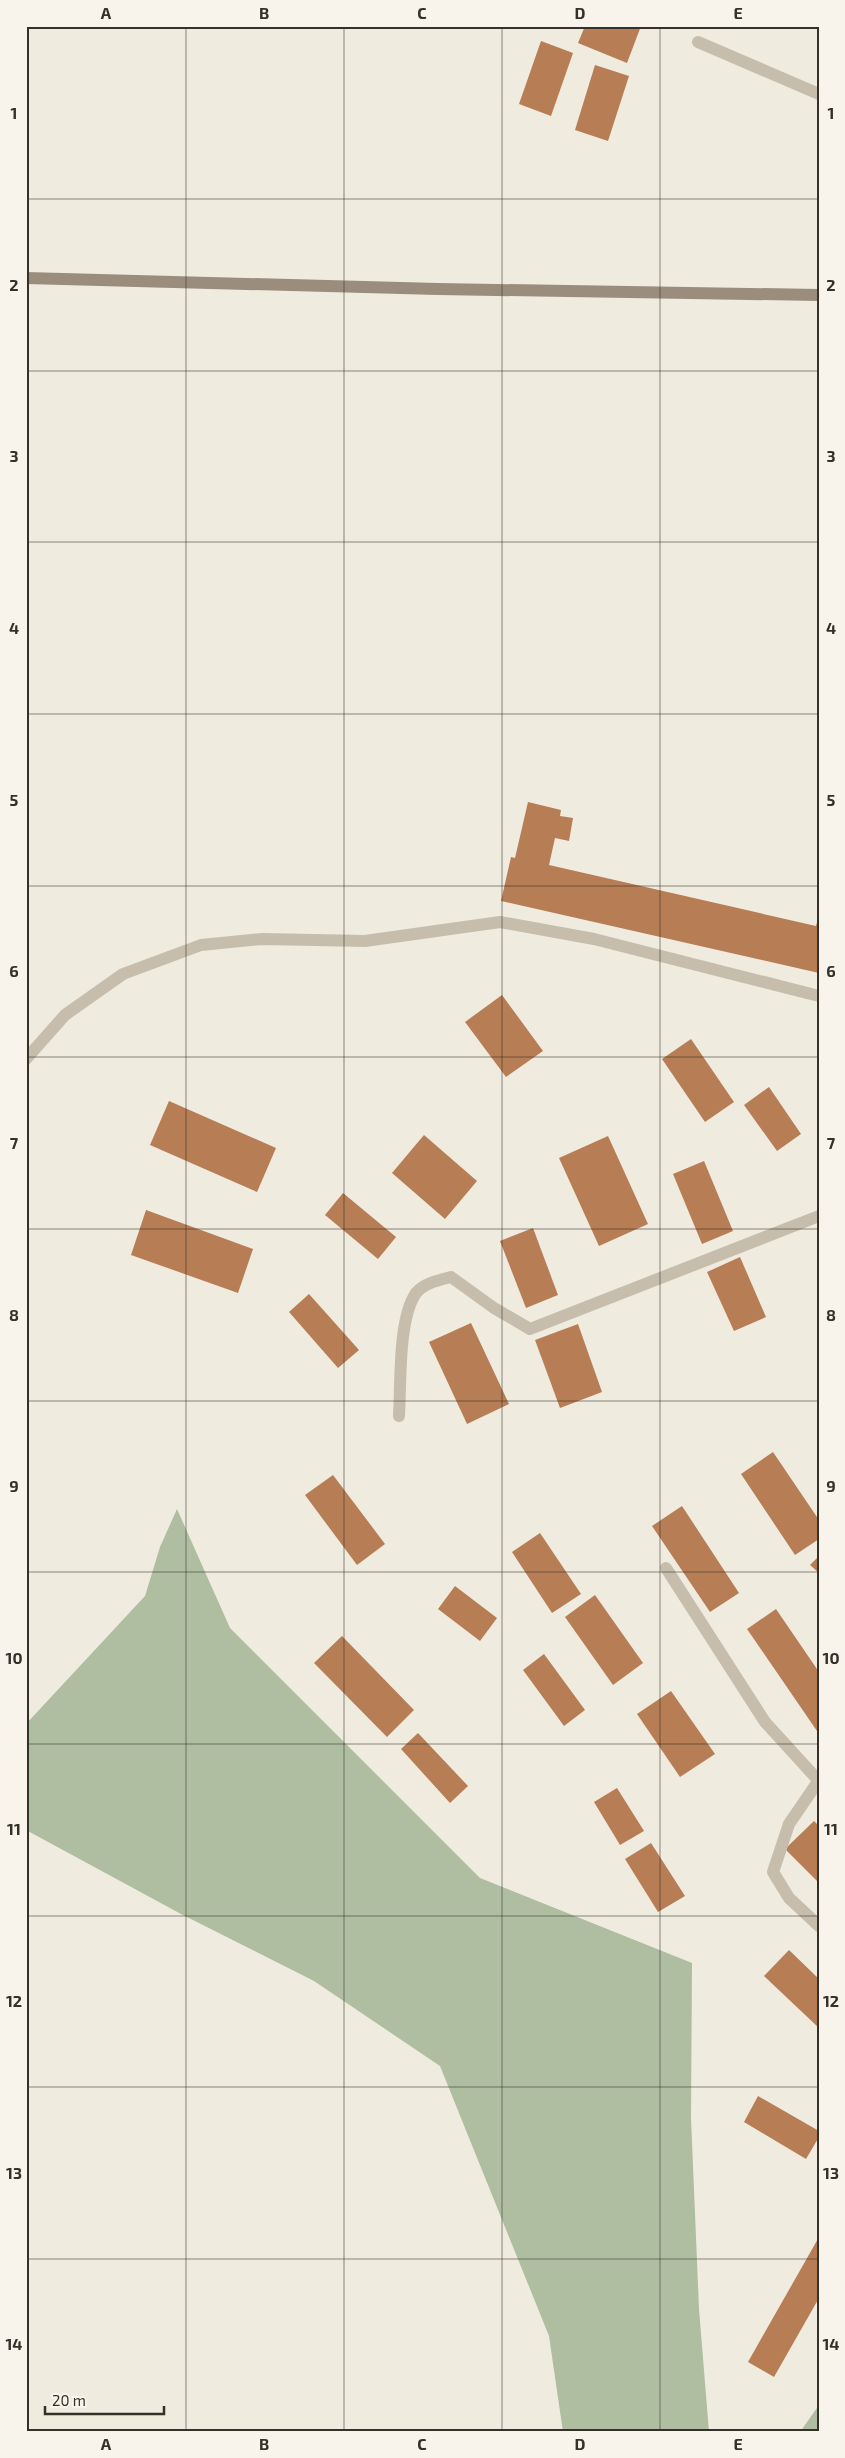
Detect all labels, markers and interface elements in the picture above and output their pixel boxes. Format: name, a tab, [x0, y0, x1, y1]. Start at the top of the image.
text: A	[101, 3, 112, 22]
text: B	[259, 3, 269, 22]
text: C	[417, 3, 427, 22]
text: D	[575, 3, 586, 22]
text: E	[733, 3, 743, 22]
text: 1	[11, 103, 17, 122]
text: 1	[828, 103, 834, 122]
text: 2	[9, 275, 19, 294]
text: 2	[826, 275, 836, 294]
text: 3	[9, 446, 19, 465]
text: 3	[826, 446, 836, 465]
text: 4	[9, 618, 19, 637]
text: 4	[826, 618, 836, 637]
text: 5	[10, 790, 19, 809]
text: 5	[827, 790, 836, 809]
text: 6	[9, 961, 19, 980]
text: 6	[826, 961, 836, 980]
text: 7	[10, 1133, 19, 1152]
text: 7	[827, 1133, 836, 1152]
text: 8	[9, 1305, 19, 1324]
text: 8	[826, 1305, 836, 1324]
text: 9	[9, 1476, 19, 1495]
text: 9	[826, 1476, 836, 1495]
text: 10	[5, 1648, 23, 1667]
text: 10	[822, 1648, 840, 1667]
text: 11	[7, 1819, 21, 1838]
text: 11	[824, 1819, 838, 1838]
text: 12	[6, 1991, 22, 2010]
text: 12	[823, 1991, 839, 2010]
text: 13	[6, 2163, 22, 2182]
text: 13	[823, 2163, 839, 2182]
text: 14	[5, 2334, 23, 2353]
text: 14	[822, 2334, 840, 2353]
scale bar	[45, 2383, 164, 2415]
text: 20 m	[52, 2391, 86, 2409]
text: A	[101, 2434, 112, 2453]
text: B	[259, 2434, 269, 2453]
text: C	[417, 2434, 427, 2453]
text: D	[575, 2434, 586, 2453]
text: E	[733, 2434, 743, 2453]

